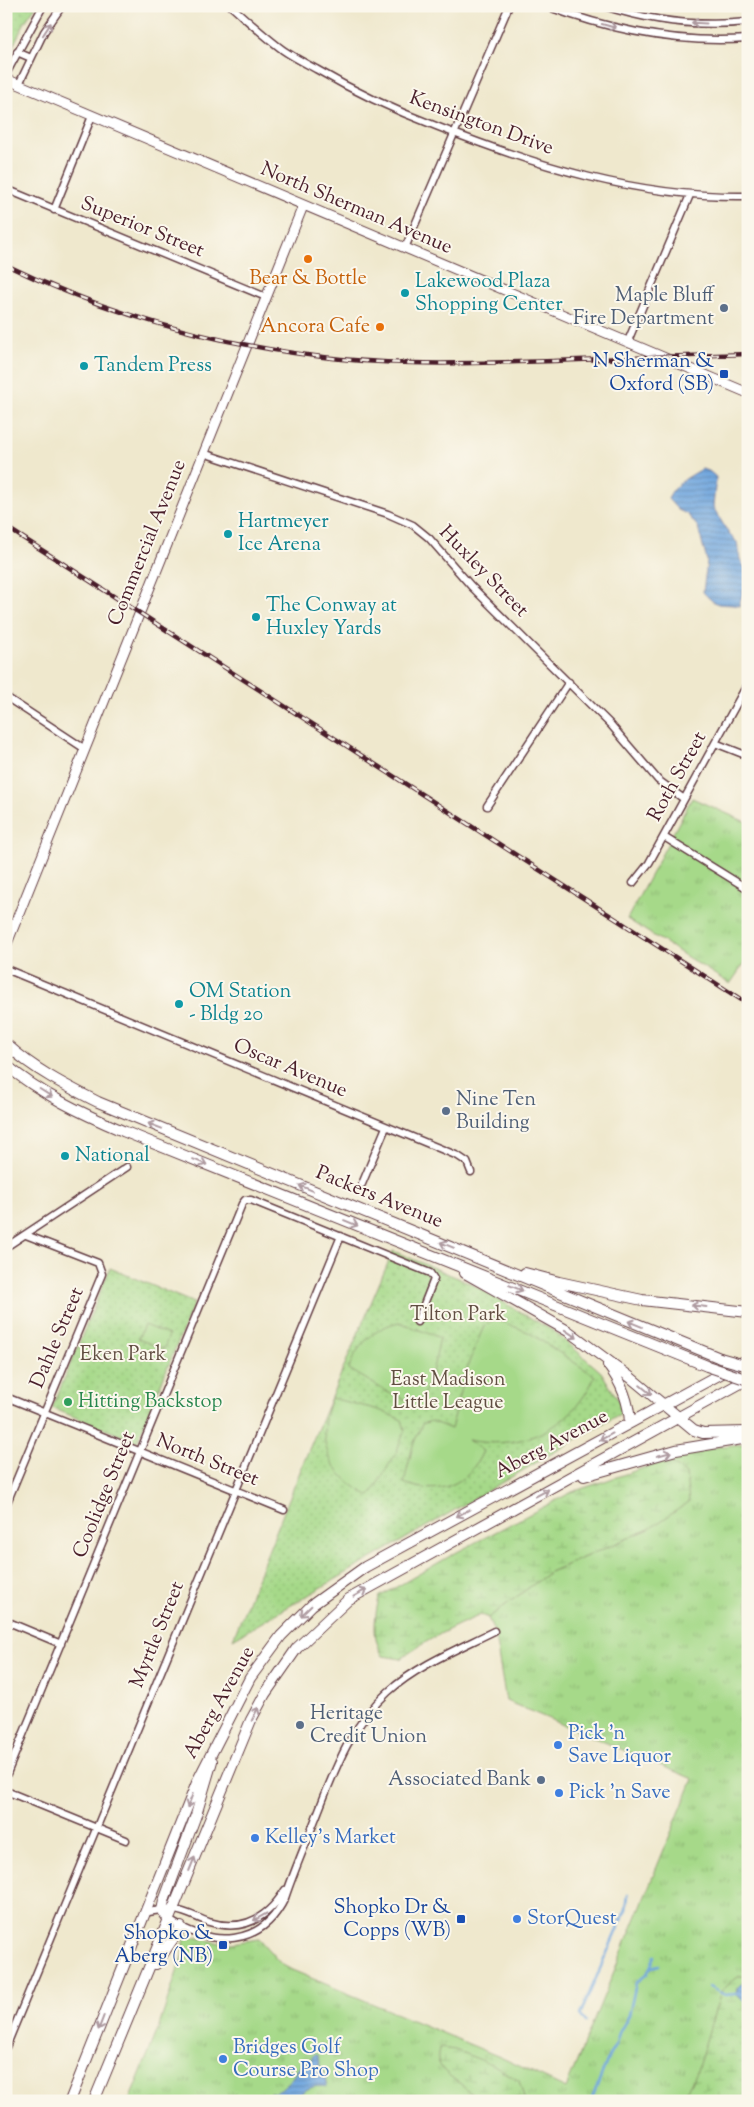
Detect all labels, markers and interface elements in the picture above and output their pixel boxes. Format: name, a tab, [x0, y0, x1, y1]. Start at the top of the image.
one-way arrow	[691, 18, 707, 27]
one-way arrow	[601, 21, 617, 31]
one-way arrow	[42, 22, 52, 36]
street label: Kensington Drive	[405, 84, 557, 164]
street label: North Sherman Avenue	[256, 155, 456, 263]
street label: Superior Street	[76, 190, 208, 266]
marker: Bear & Bottle	[302, 253, 314, 265]
place label: Bear & Bottle	[249, 265, 367, 294]
place label: Lakewood Plaza Shopping Center	[415, 268, 563, 320]
place label: Maple Bluff Fire Department	[573, 282, 715, 334]
marker: Lakewood Plaza Shopping Center	[399, 287, 411, 299]
marker: Maple Bluff Fire Department	[718, 302, 730, 314]
place label: Ancora Cafe	[260, 313, 370, 342]
marker: Ancora Cafe	[374, 321, 386, 333]
place label: N Sherman & Oxford (SB)	[593, 348, 714, 400]
place label: Tandem Press	[94, 352, 212, 381]
marker: Tandem Press	[78, 360, 90, 372]
marker: N Sherman & Oxford (SB)	[718, 368, 730, 380]
street label: Commercial Avenue	[101, 456, 195, 630]
place label: Hartmeyer Ice Arena	[238, 508, 329, 560]
street label: Huxley Street	[431, 519, 535, 625]
marker: Hartmeyer Ice Arena	[222, 528, 234, 540]
place label: The Conway at Huxley Yards	[266, 592, 397, 644]
marker: The Conway at Huxley Yards	[250, 611, 262, 623]
street label: Roth Street	[641, 726, 715, 827]
place label: OM Station - Bldg 20	[189, 978, 292, 1030]
marker: OM Station - Bldg 20	[173, 998, 185, 1010]
street label: Oscar Avenue	[228, 1032, 352, 1106]
place label: Nine Ten Building	[456, 1086, 536, 1138]
one-way arrow	[39, 1088, 53, 1098]
marker: Nine Ten Building	[440, 1105, 452, 1117]
one-way arrow	[148, 1121, 163, 1130]
place label: National	[75, 1142, 150, 1171]
marker: National	[59, 1150, 71, 1162]
one-way arrow	[192, 1158, 207, 1167]
street label: Packers Avenue	[311, 1159, 447, 1237]
one-way arrow	[298, 1183, 314, 1192]
one-way arrow	[343, 1219, 358, 1228]
one-way arrow	[440, 1240, 456, 1249]
street label: Dahle Street	[24, 1283, 92, 1393]
one-way arrow	[508, 1284, 523, 1293]
park label: Tilton Park	[410, 1301, 506, 1330]
one-way arrow	[692, 1301, 708, 1311]
one-way arrow	[628, 1319, 643, 1328]
one-way arrow	[564, 1329, 578, 1339]
park label: Eken Park	[80, 1341, 166, 1370]
park label: East Madison Little League	[390, 1366, 506, 1418]
one-way arrow	[639, 1384, 652, 1395]
place label: Hitting Backstop	[78, 1388, 222, 1417]
marker: Hitting Backstop	[62, 1396, 74, 1408]
street label: Aberg Avenue	[490, 1403, 614, 1487]
street label: Coolidge Street	[66, 1427, 144, 1563]
street label: North Street	[151, 1427, 263, 1495]
one-way arrow	[599, 1432, 614, 1442]
one-way arrow	[655, 1448, 671, 1458]
one-way arrow	[535, 1488, 549, 1498]
one-way arrow	[456, 1509, 471, 1519]
street label: Myrtle Street	[123, 1577, 193, 1693]
one-way arrow	[352, 1588, 367, 1598]
one-way arrow	[300, 1605, 312, 1617]
street label: Aberg Avenue	[177, 1641, 263, 1765]
place label: Heritage Credit Union	[310, 1700, 427, 1752]
one-way arrow	[250, 1707, 260, 1722]
marker: Heritage Credit Union	[294, 1719, 306, 1731]
place label: Pick 'n Save Liquor	[568, 1720, 671, 1772]
marker: Pick 'n Save Liquor	[552, 1739, 564, 1751]
place label: Associated Bank	[388, 1766, 531, 1795]
marker: Associated Bank	[535, 1774, 547, 1786]
place label: Pick 'n Save	[569, 1779, 671, 1808]
marker: Pick 'n Save	[553, 1787, 565, 1799]
one-way arrow	[185, 1793, 194, 1808]
place label: Kelley's Market	[265, 1824, 396, 1853]
marker: Kelley's Market	[249, 1832, 261, 1844]
one-way arrow	[188, 1857, 197, 1872]
place label: Shopko Dr & Copps (WB)	[334, 1894, 451, 1946]
place label: StorQuest	[527, 1905, 617, 1934]
one-way arrow	[252, 1912, 267, 1922]
marker: Shopko Dr & Copps (WB)	[455, 1913, 467, 1925]
marker: StorQuest	[511, 1913, 523, 1925]
place label: Shopko & Aberg (NB)	[114, 1920, 213, 1972]
marker: Shopko & Aberg (NB)	[217, 1939, 229, 1951]
one-way arrow	[96, 2015, 105, 2030]
place label: Bridges Golf Course Pro Shop	[233, 2034, 379, 2086]
marker: Bridges Golf Course Pro Shop	[217, 2053, 229, 2065]

